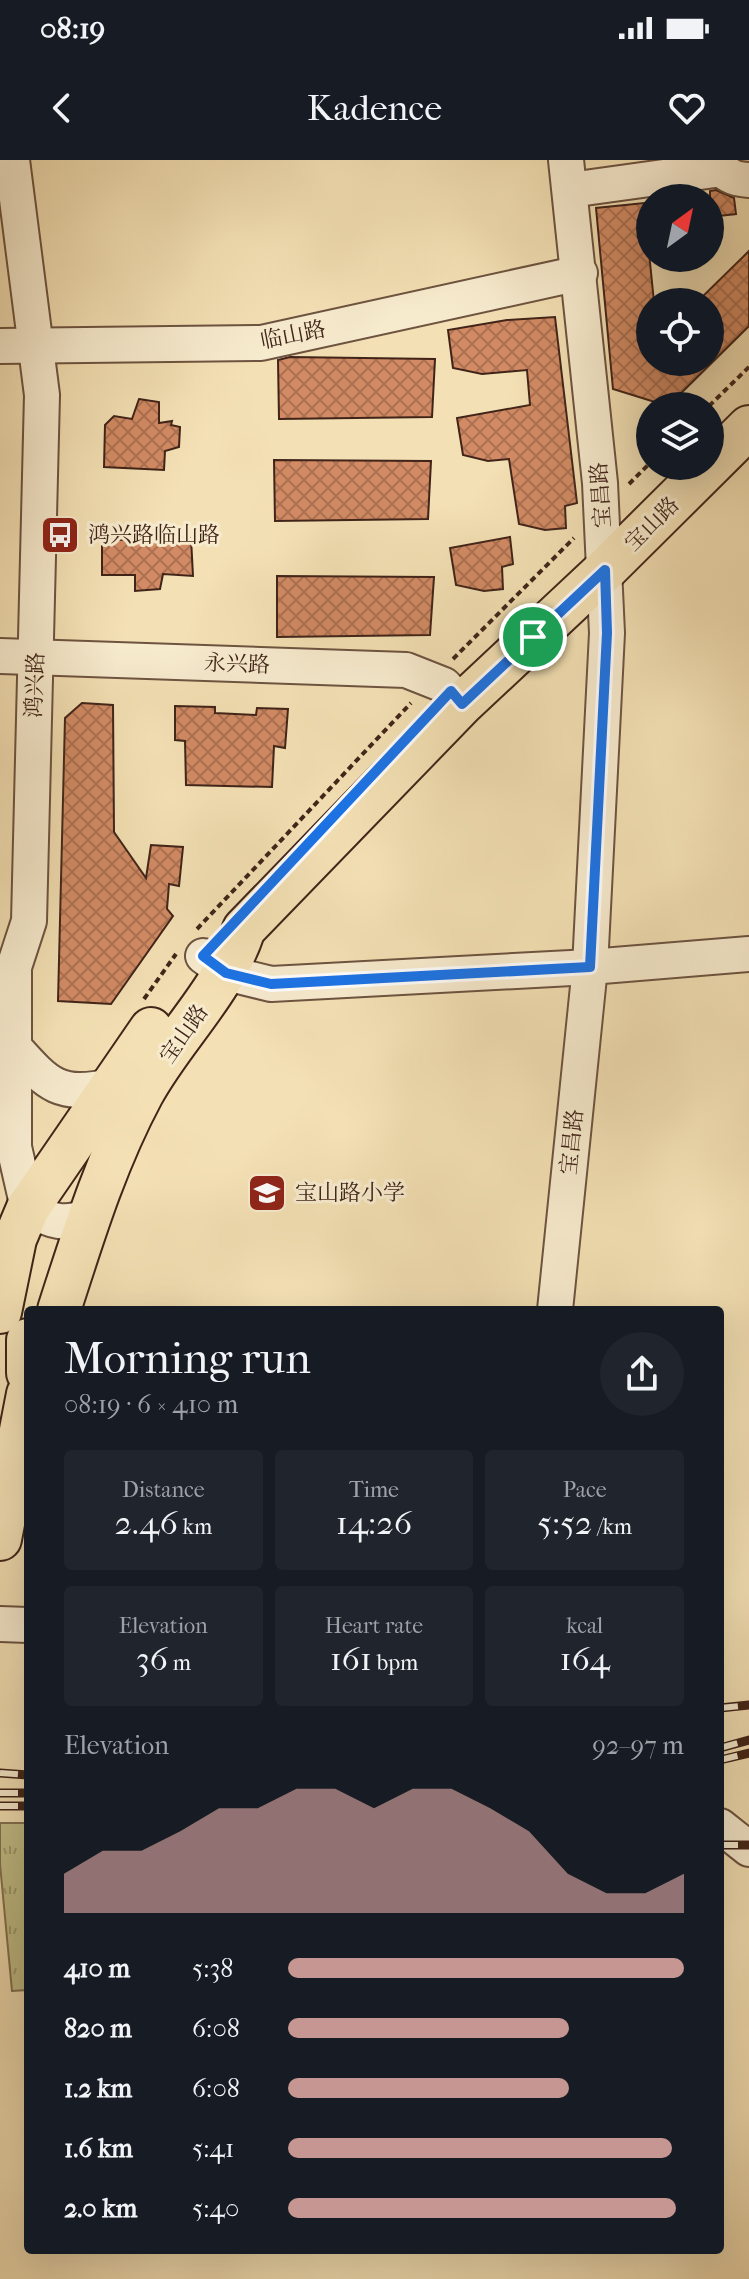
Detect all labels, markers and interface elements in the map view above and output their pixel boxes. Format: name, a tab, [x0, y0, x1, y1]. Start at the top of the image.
text: 08:19	[40, 11, 105, 46]
icon: back	[40, 86, 84, 130]
icon: heart	[665, 86, 709, 130]
text: Kadence	[307, 87, 442, 129]
north arrow	[636, 184, 724, 272]
map controls	[636, 184, 724, 480]
button: locate	[636, 288, 724, 376]
street label: 临山路	[258, 316, 328, 354]
button: layers	[636, 392, 724, 480]
street label: 宝昌路	[586, 461, 616, 529]
street label: 宝山路	[619, 491, 685, 557]
bus stop icon: 鸿兴路临山路	[39, 514, 81, 556]
place label: 鸿兴路临山路	[88, 522, 220, 548]
pin	[499, 603, 567, 671]
icon: arrive	[511, 615, 555, 659]
street label: 永兴路	[204, 650, 270, 678]
street label: 鸿兴路	[21, 652, 49, 718]
street label: 宝山路	[154, 1000, 214, 1068]
street label: 宝昌路	[556, 1108, 588, 1176]
school or university icon: 宝山路小学	[246, 1172, 288, 1214]
place label: 宝山路小学	[295, 1180, 405, 1206]
button: share	[600, 1332, 684, 1416]
text: Morning run	[64, 1333, 311, 1384]
text: 08:19 · 6 × 410 m	[64, 1389, 238, 1420]
text: Distance	[122, 1477, 205, 1503]
text: Time	[349, 1477, 399, 1503]
text: Pace	[563, 1477, 607, 1503]
text: 2.46	[114, 1503, 178, 1543]
text: 14:26	[336, 1503, 412, 1543]
text: 5:52	[537, 1503, 592, 1543]
text: km	[178, 1514, 212, 1540]
text: /km	[592, 1514, 632, 1540]
text: Elevation	[119, 1613, 208, 1639]
text: Heart rate	[325, 1613, 423, 1639]
text: kcal	[566, 1613, 603, 1639]
text: 36	[136, 1639, 168, 1679]
text: 161	[330, 1639, 372, 1679]
text: 164	[559, 1639, 610, 1679]
text: m	[168, 1650, 191, 1676]
text: bpm	[372, 1650, 418, 1676]
text: Elevation	[64, 1730, 169, 1761]
text: 92–97 m	[592, 1730, 684, 1761]
text: 410 m	[64, 1953, 130, 1984]
text: 5:38	[192, 1953, 233, 1984]
text: 820 m	[64, 2013, 132, 2044]
text: 6:08	[192, 2013, 240, 2044]
text: 1.2 km	[64, 2073, 132, 2104]
text: 6:08	[192, 2073, 240, 2104]
text: 1.6 km	[64, 2133, 133, 2164]
text: 5:41	[192, 2133, 234, 2164]
text: 2.0 km	[64, 2193, 137, 2224]
text: 5:40	[192, 2193, 239, 2224]

